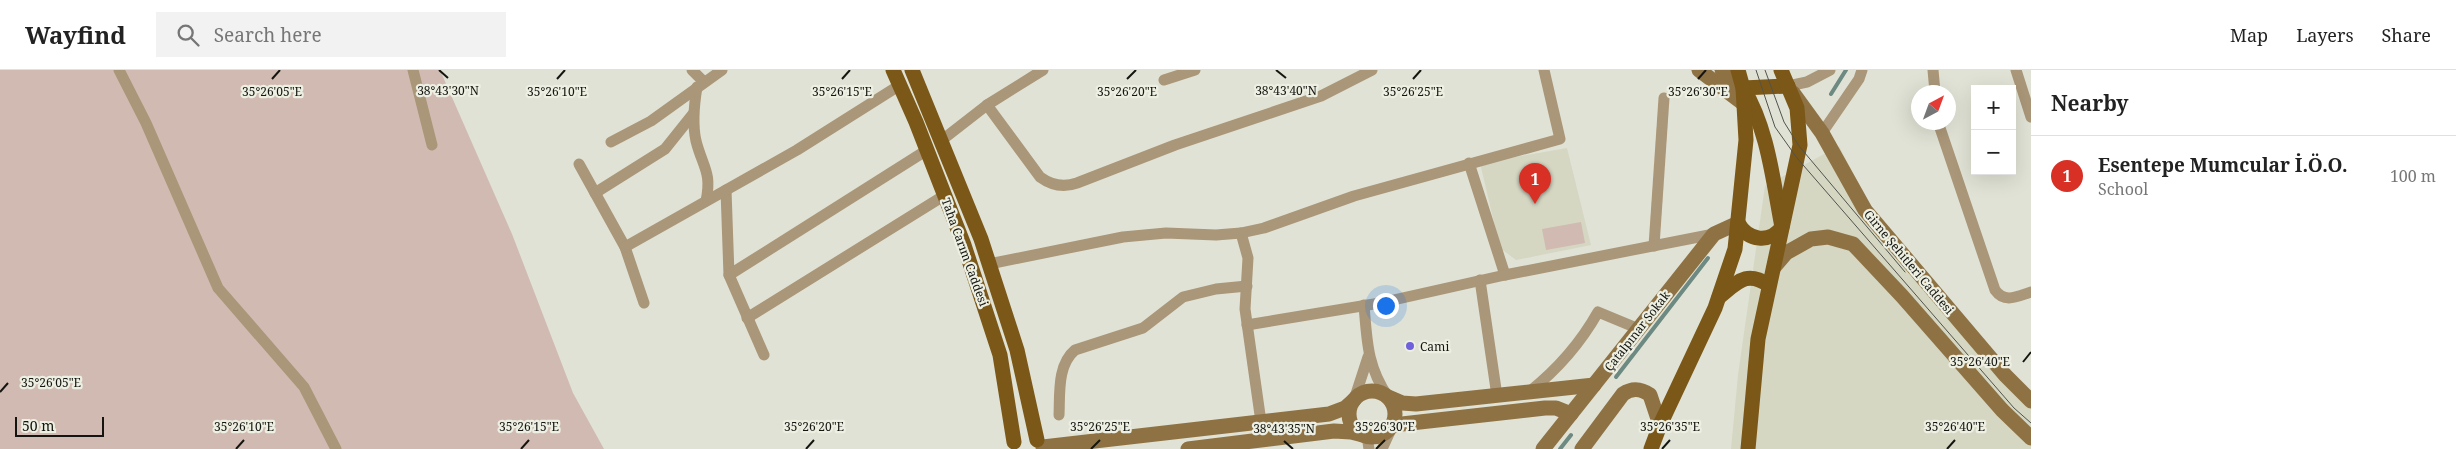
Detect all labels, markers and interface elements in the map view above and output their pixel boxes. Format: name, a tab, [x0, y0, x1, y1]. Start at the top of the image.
search box	[156, 12, 506, 57]
text: Wayfind	[25, 18, 126, 51]
icon: search	[174, 21, 202, 49]
text: Search here	[214, 22, 322, 48]
text: Map	[2230, 23, 2268, 47]
text: Layers	[2296, 23, 2354, 47]
text: Share	[2382, 23, 2431, 47]
text: 38°43'30"N	[417, 82, 479, 99]
text: 38°43'40"N	[1255, 82, 1317, 99]
text: 35°26'05"E	[242, 83, 302, 100]
text: 35°26'10"E	[527, 83, 587, 100]
text: 35°26'15"E	[812, 83, 872, 100]
text: 35°26'20"E	[1097, 83, 1157, 100]
text: 35°26'25"E	[1383, 83, 1443, 100]
text: 35°26'30"E	[1668, 83, 1728, 100]
north arrow	[1911, 85, 1956, 130]
map controls	[1971, 85, 2016, 175]
button: +	[1971, 85, 2016, 130]
text: Nearby	[2051, 89, 2129, 117]
button: −	[1971, 130, 2016, 175]
text: Esentepe Mumcular İ.Ö.O.	[2098, 152, 2348, 178]
pin: 1	[1519, 163, 1551, 204]
text: 1	[2062, 165, 2072, 187]
text: 100 m	[2390, 165, 2436, 187]
text: School	[2098, 178, 2148, 200]
street label: Taha Carım Caddesi	[938, 196, 993, 309]
street label: Girne Şehitleri Caddesi	[1860, 206, 1958, 318]
street label: Çatalpınar Sokak	[1600, 287, 1674, 375]
your location	[1373, 293, 1399, 319]
place label: Cami	[1420, 338, 1449, 355]
marker: Cami	[1404, 340, 1416, 352]
text: 35°26'40"E	[1950, 353, 2010, 370]
text: 35°26'05"E	[21, 374, 81, 391]
scale bar	[15, 414, 104, 437]
text: 50 m	[22, 416, 55, 435]
text: 35°26'10"E	[214, 418, 274, 435]
text: 35°26'15"E	[499, 418, 559, 435]
text: 35°26'20"E	[784, 418, 844, 435]
text: 35°26'25"E	[1070, 418, 1130, 435]
text: 35°26'30"E	[1355, 418, 1415, 435]
text: 35°26'35"E	[1640, 418, 1700, 435]
text: 35°26'40"E	[1925, 418, 1985, 435]
text: 38°43'35"N	[1253, 420, 1315, 437]

